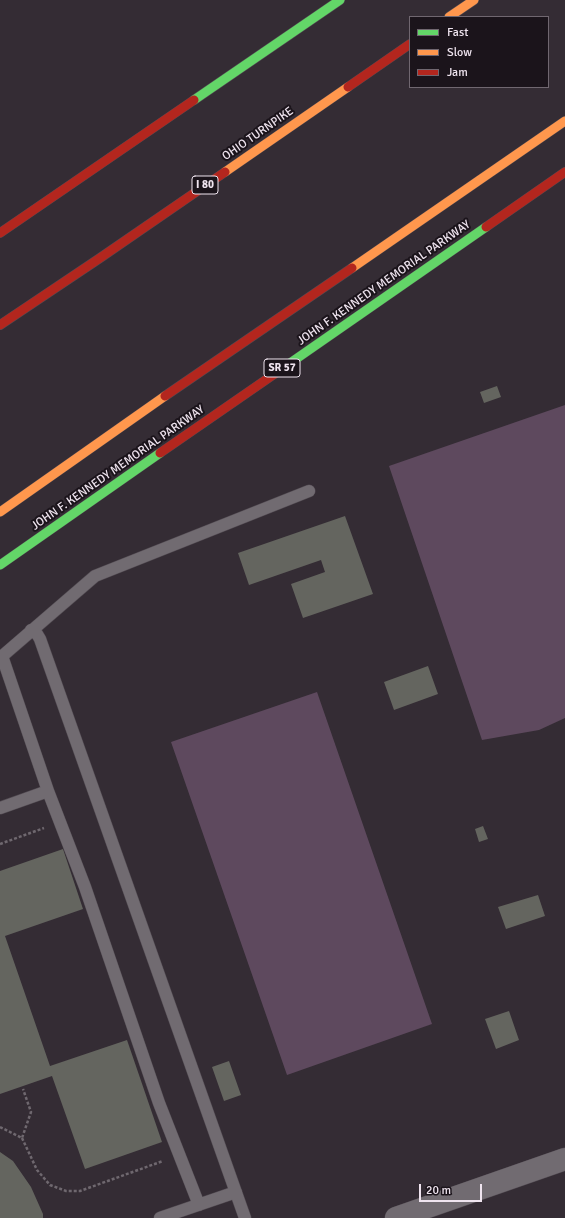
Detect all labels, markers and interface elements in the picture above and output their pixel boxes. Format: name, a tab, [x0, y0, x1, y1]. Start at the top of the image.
legend	[409, 16, 549, 88]
text: Fast	[447, 25, 468, 40]
text: Slow	[447, 45, 472, 60]
text: Jam	[447, 65, 468, 80]
street label: OHIO TURNPIKE	[220, 104, 296, 164]
road number: I 80	[192, 176, 218, 194]
street label: JOHN F. KENNEDY MEMORIAL PARKWAY	[295, 218, 473, 348]
road number: SR 57	[264, 359, 300, 377]
street label: JOHN F. KENNEDY MEMORIAL PARKWAY	[29, 403, 207, 533]
scale bar	[421, 1176, 484, 1202]
text: 20 m	[426, 1183, 451, 1198]

